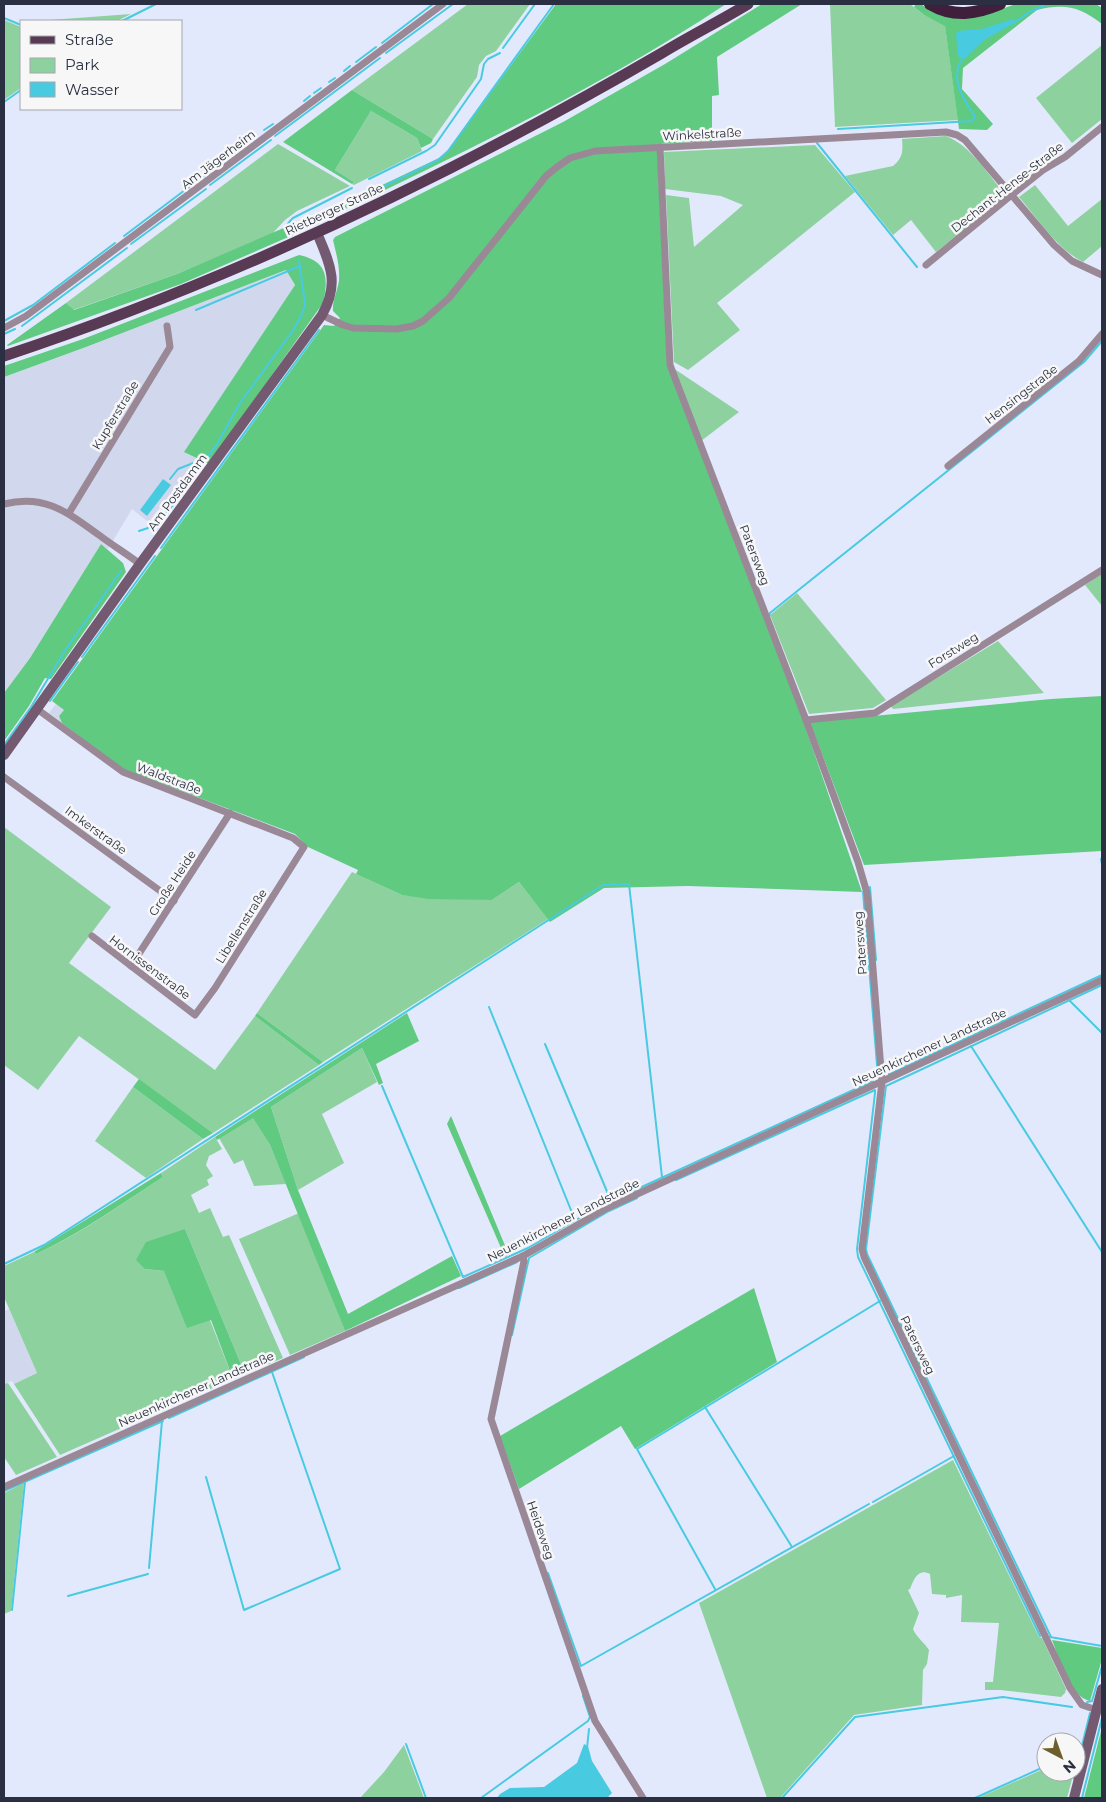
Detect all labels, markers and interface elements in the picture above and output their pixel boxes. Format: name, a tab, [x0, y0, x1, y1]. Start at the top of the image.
legend	[20, 20, 182, 110]
text: Straße	[65, 30, 114, 49]
text: Park	[65, 55, 99, 74]
text: Wasser	[65, 80, 119, 99]
street label: Winkelstraße	[662, 124, 742, 144]
street label: Am Jägerheim	[178, 126, 258, 192]
street label: Dechant-Hense-Straße	[948, 139, 1066, 235]
street label: Rietberger Straße	[283, 180, 385, 238]
street label: Hensingstraße	[982, 361, 1060, 427]
street label: Kupferstraße	[89, 378, 141, 452]
street label: Am Postdamm	[144, 451, 210, 533]
street label: Patersweg	[737, 523, 773, 587]
street label: Forstweg	[925, 629, 981, 671]
street label: Waldstraße	[134, 759, 204, 797]
street label: Imkerstraße	[62, 803, 130, 857]
street label: Große Heide	[145, 847, 199, 919]
street label: Libellenstraße	[212, 886, 270, 966]
street label: Patersweg	[850, 911, 870, 975]
street label: Hornissenstraße	[106, 932, 194, 1002]
street label: Neuenkirchener Landstraße	[849, 1005, 1009, 1089]
street label: Neuenkirchener Landstraße	[484, 1175, 642, 1265]
street label: Patersweg	[897, 1313, 939, 1377]
street label: Neuenkirchener Landstraße	[116, 1348, 276, 1430]
street label: Heideweg	[524, 1499, 558, 1561]
north arrow	[1036, 1732, 1086, 1782]
text: N	[1059, 1756, 1080, 1777]

